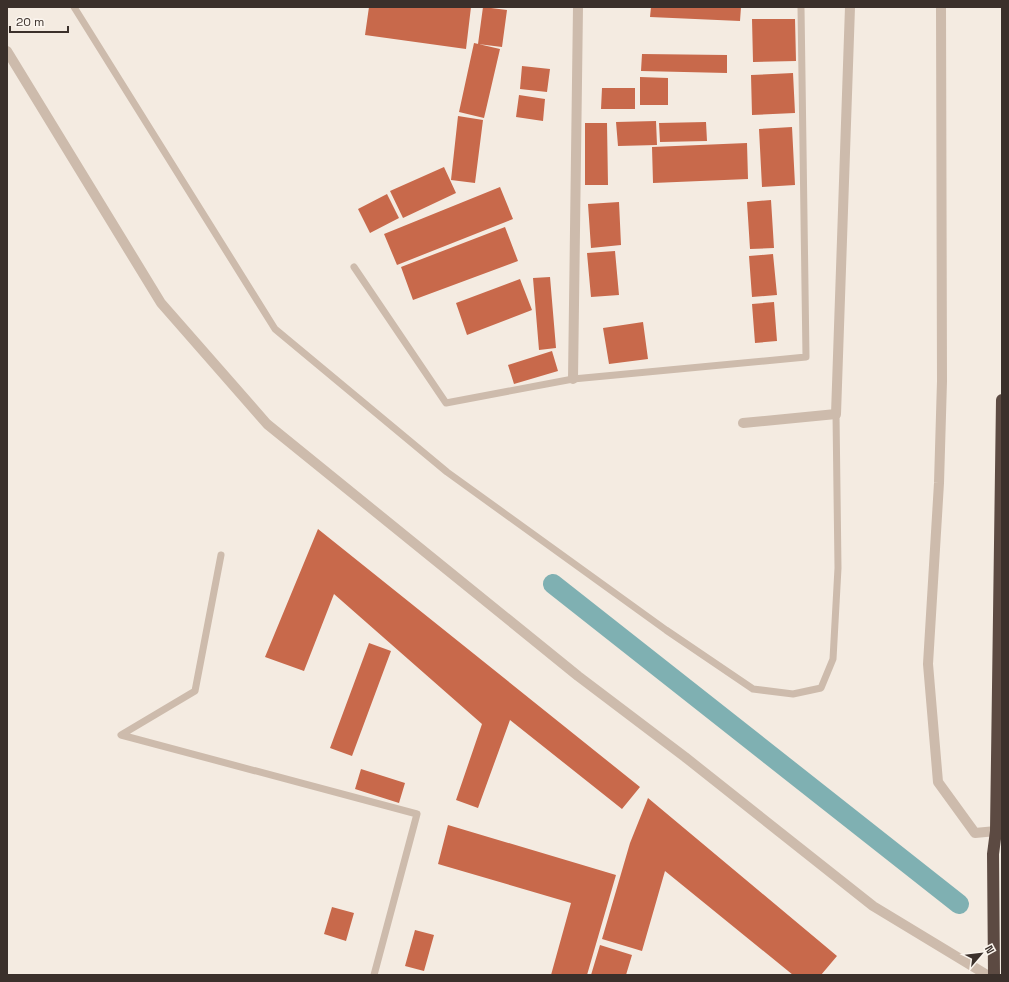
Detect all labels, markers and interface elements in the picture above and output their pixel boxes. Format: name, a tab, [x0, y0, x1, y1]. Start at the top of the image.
scale bar	[10, 8, 68, 34]
text: 20 m	[16, 14, 44, 30]
north arrow	[961, 934, 1001, 974]
text: N	[982, 943, 998, 956]

